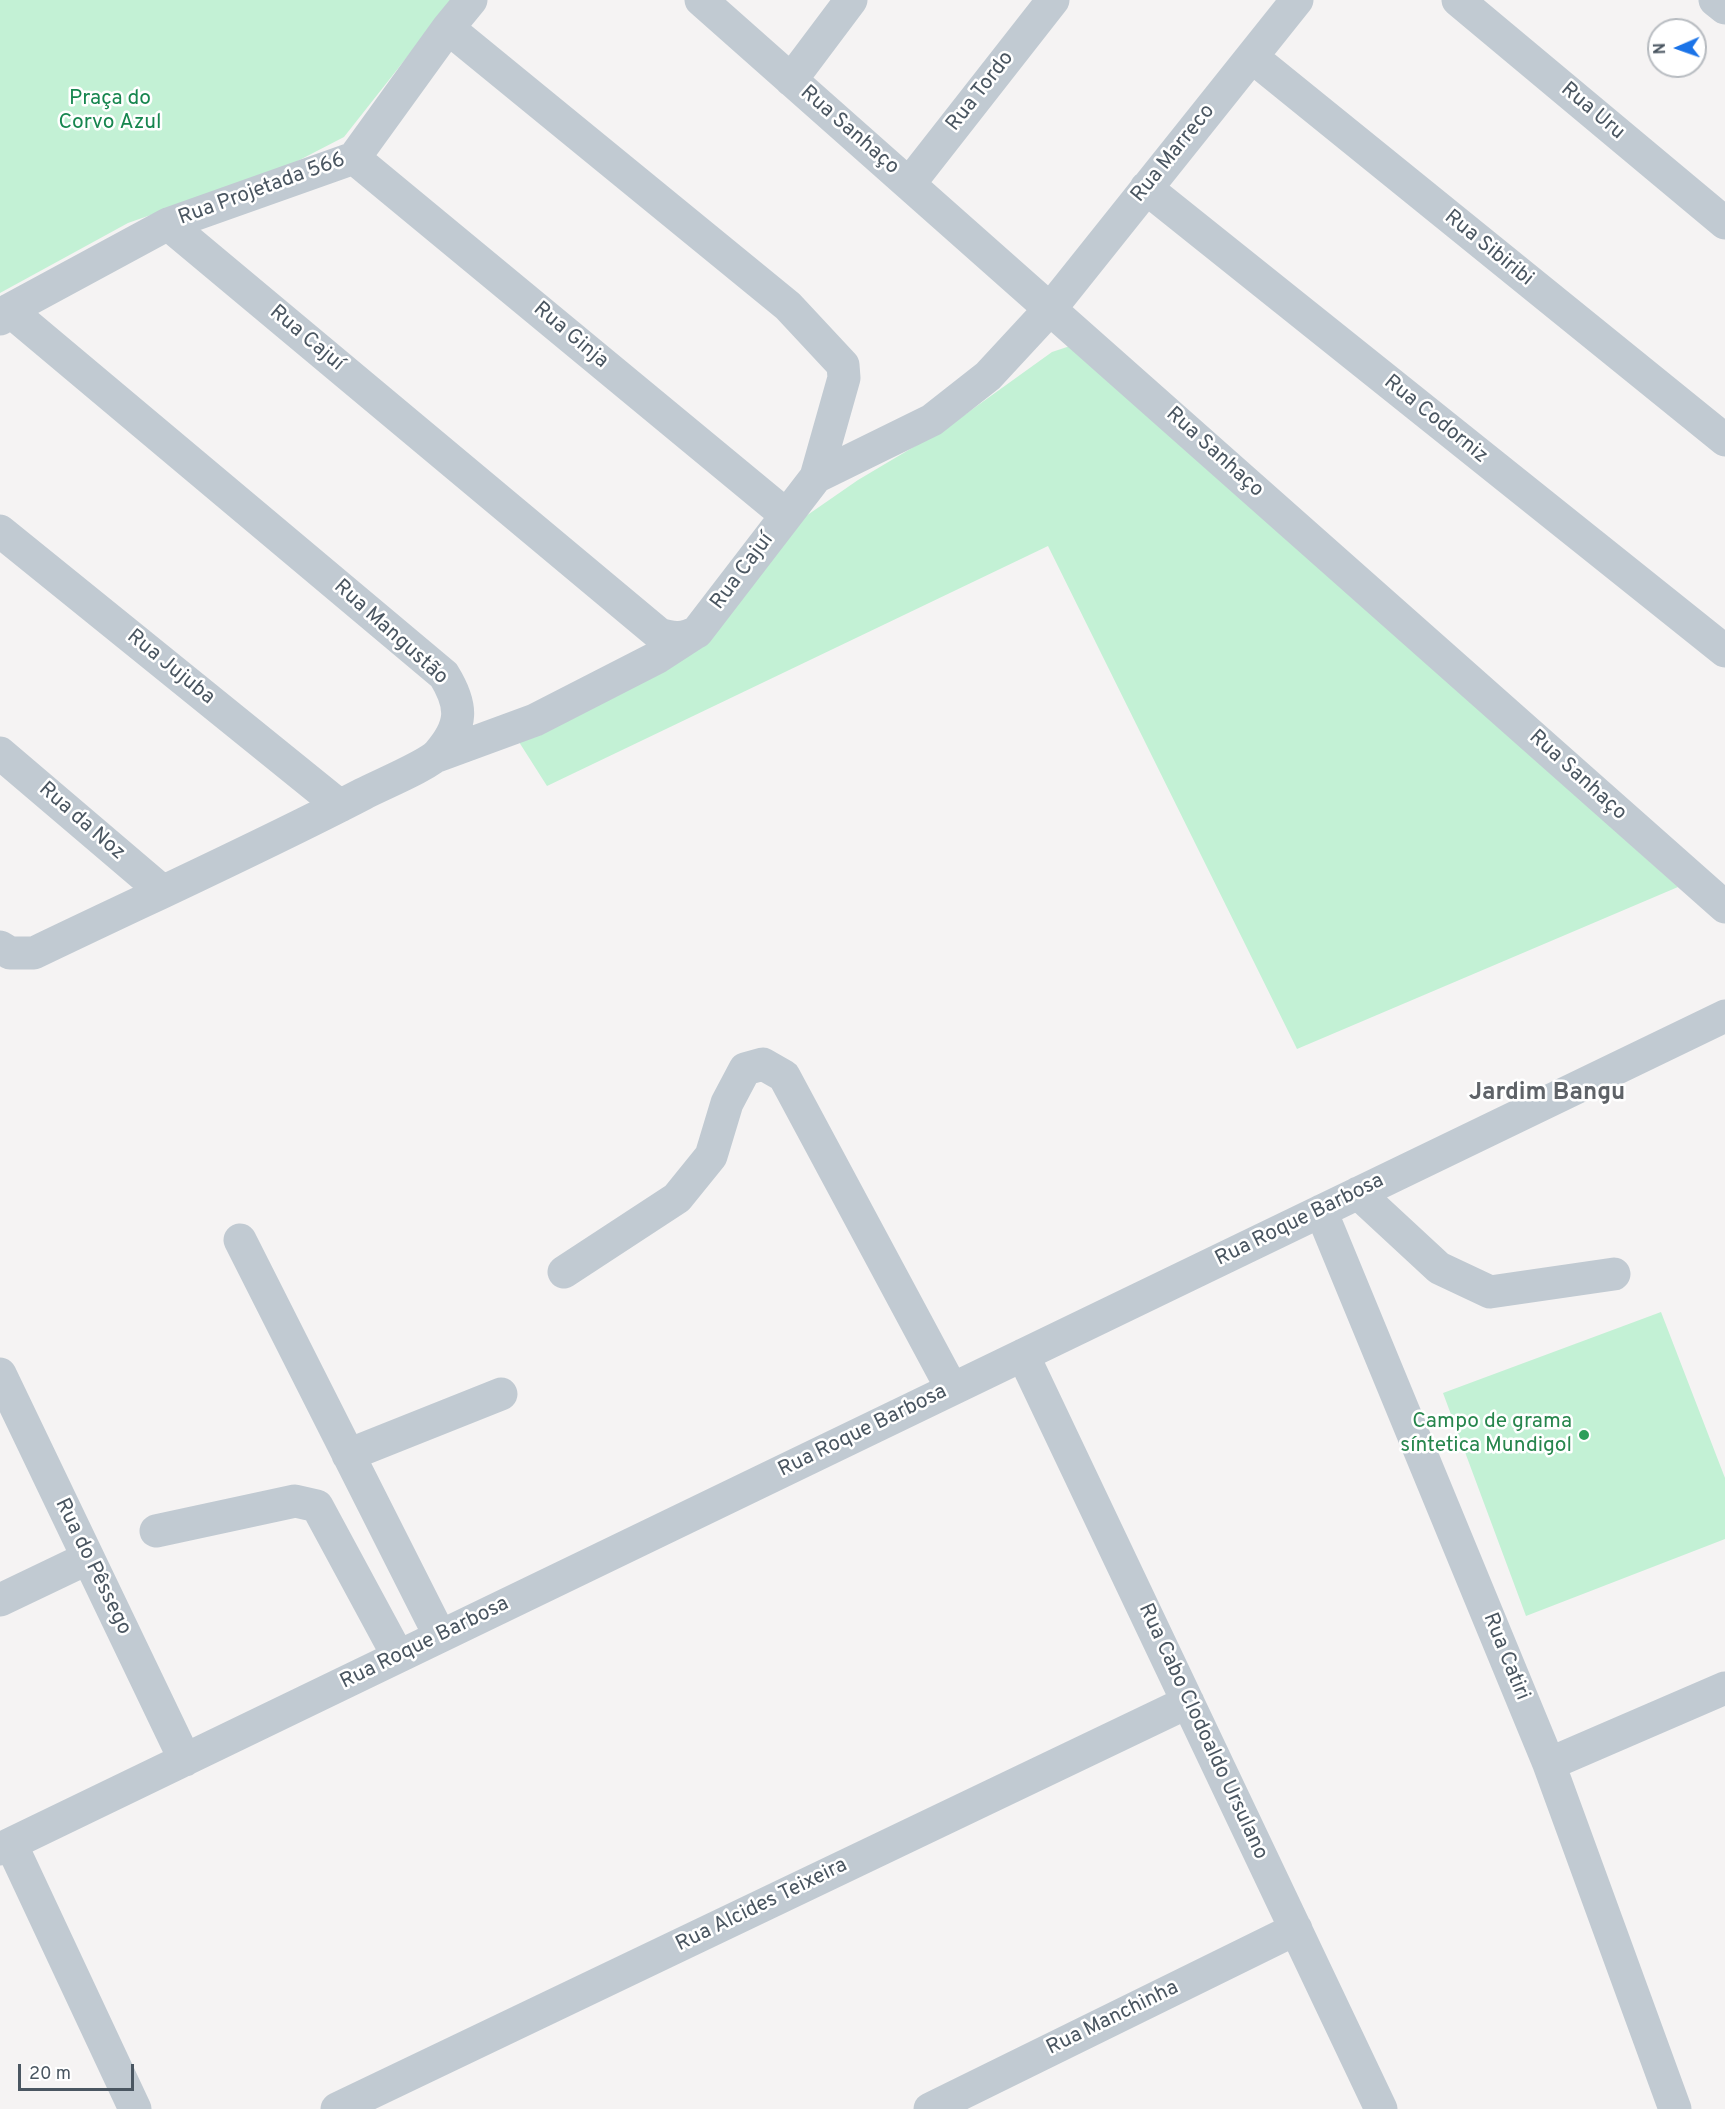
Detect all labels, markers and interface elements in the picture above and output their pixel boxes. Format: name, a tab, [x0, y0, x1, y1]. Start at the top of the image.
north arrow	[1647, 18, 1707, 78]
text: N	[1651, 42, 1671, 55]
street label: Rua Tordo	[942, 47, 1020, 137]
street label: Rua Uru	[1555, 78, 1629, 146]
street label: Rua Sanhaço	[794, 81, 904, 181]
park label: Praça do Corvo Azul	[58, 87, 162, 137]
street label: Rua Marreco	[1127, 100, 1221, 208]
street label: Rua Projetada 566	[175, 148, 349, 232]
street label: Rua Sibiribi	[1438, 205, 1538, 293]
street label: Rua Ginja	[527, 297, 613, 375]
street label: Rua Cajuí	[264, 301, 348, 377]
street label: Rua Codorniz	[1378, 370, 1492, 470]
street label: Rua Sanhaço	[1160, 402, 1268, 504]
street label: Rua Cajuí	[706, 529, 780, 615]
street label: Rua Mangustão	[328, 575, 452, 691]
street label: Rua Jujuba	[121, 625, 219, 711]
street label: Rua Sanhaço	[1523, 725, 1631, 827]
street label: Rua da Noz	[33, 778, 129, 866]
district label: Jardim Bangu	[1469, 1080, 1625, 1108]
street label: Rua Roque Barbosa	[1212, 1169, 1388, 1273]
street label: Rua Roque Barbosa	[775, 1380, 951, 1484]
place label: Campo de grama síntetica Mundigol	[1400, 1410, 1572, 1460]
marker: Campo de grama síntetica Mundigol	[1577, 1428, 1591, 1442]
street label: Rua do Pêssego	[48, 1495, 136, 1639]
street label: Rua Roque Barbosa	[337, 1592, 513, 1696]
street label: Rua Cabo Clodoaldo Ursulano	[1132, 1600, 1272, 1864]
street label: Rua Catiri	[1476, 1610, 1534, 1704]
street label: Rua Alcides Teixeira	[672, 1854, 852, 1958]
street label: Rua Manchinha	[1043, 1976, 1183, 2062]
scale bar	[21, 2052, 136, 2090]
text: 20 m	[29, 2063, 71, 2086]

